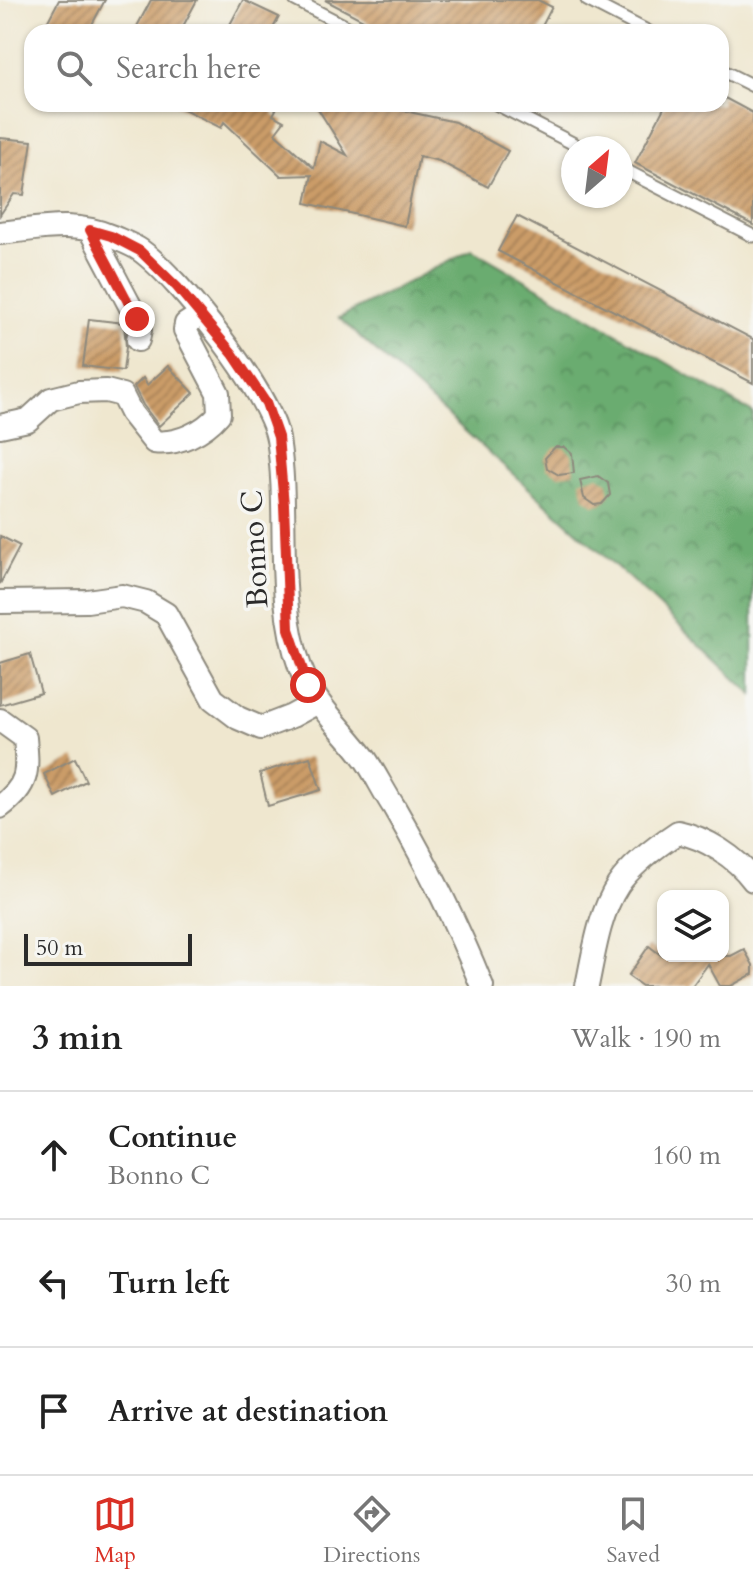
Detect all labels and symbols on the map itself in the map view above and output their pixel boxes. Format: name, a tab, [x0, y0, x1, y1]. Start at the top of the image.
north arrow	[561, 136, 633, 208]
route end	[119, 301, 155, 337]
street label: Bonno C	[231, 489, 279, 609]
route start	[290, 667, 326, 703]
scale bar	[24, 930, 192, 966]

